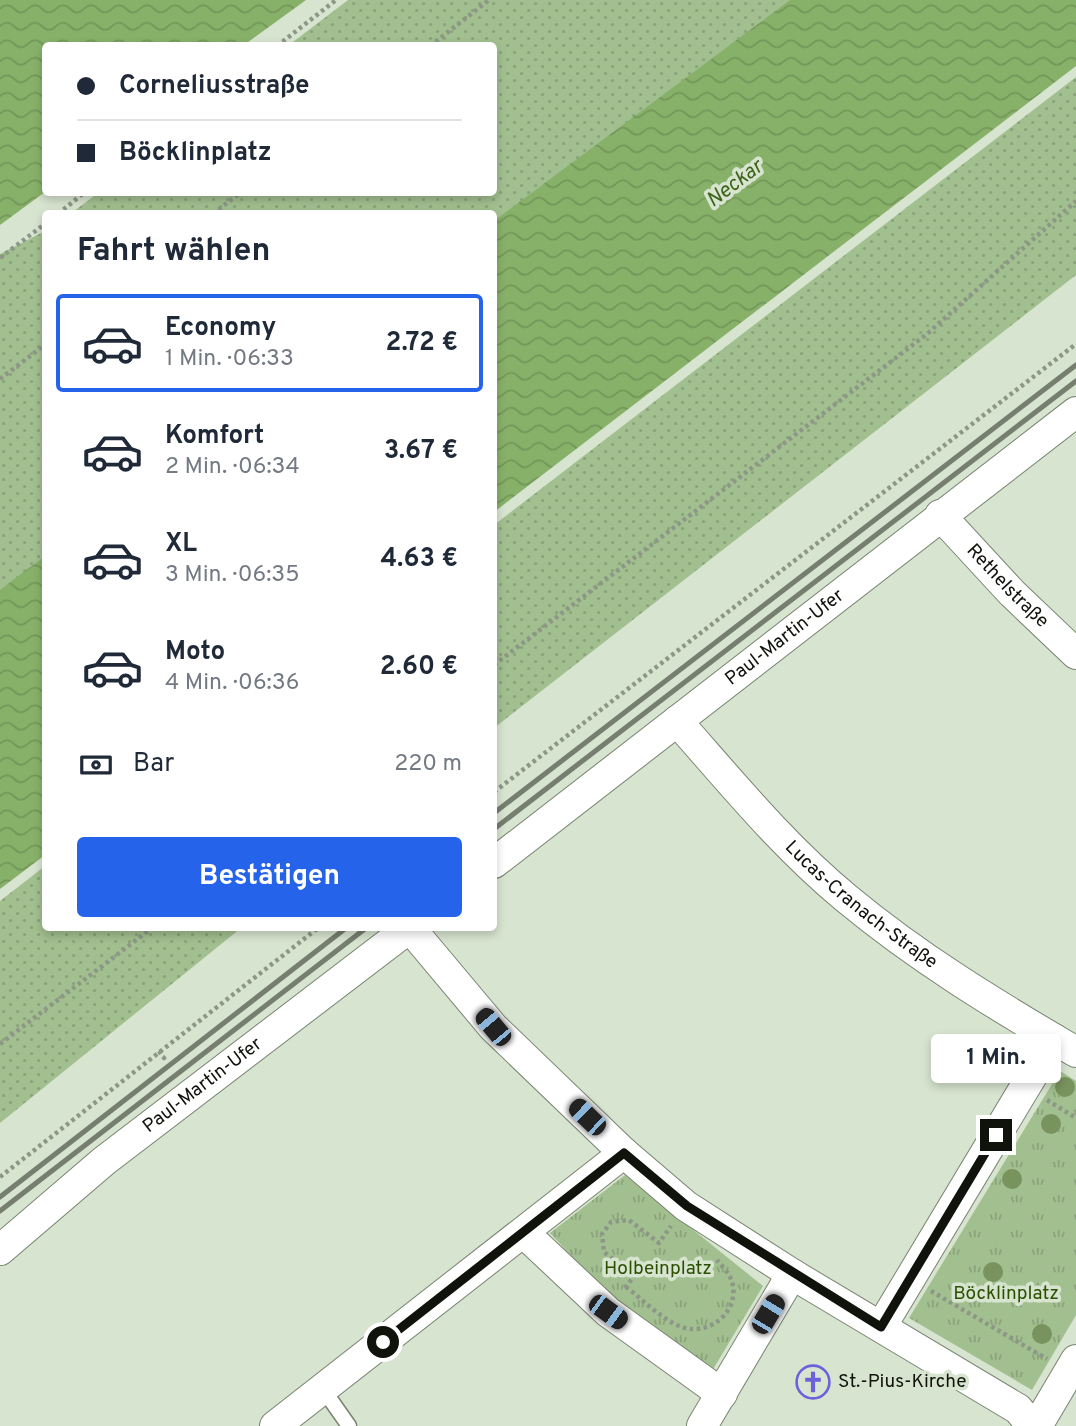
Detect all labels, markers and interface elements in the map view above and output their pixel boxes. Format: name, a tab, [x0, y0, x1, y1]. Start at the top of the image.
text: Corneliusstraße	[119, 70, 309, 103]
text: Böcklinplatz	[119, 137, 272, 170]
water label: Neckar	[701, 153, 770, 214]
text: Fahrt wählen	[77, 232, 270, 272]
icon: car	[81, 312, 144, 375]
text: Economy	[165, 312, 276, 345]
text: 2.72 €	[386, 327, 458, 360]
text: 1 Min. · 06:33	[165, 345, 294, 374]
icon: car	[81, 420, 144, 483]
text: Komfort	[165, 420, 264, 453]
text: 3.67 €	[384, 435, 458, 468]
text: 2 Min. · 06:34	[165, 453, 300, 482]
icon: car	[81, 528, 144, 591]
text: XL	[165, 528, 197, 561]
street label: Rethelstraße	[961, 539, 1054, 633]
text: 4.63 €	[380, 543, 458, 576]
text: 3 Min. · 06:35	[165, 561, 299, 590]
street label: Paul-Martin-Ufer	[721, 584, 850, 691]
icon: car	[81, 636, 144, 699]
text: Moto	[165, 636, 225, 669]
text: 2.60 €	[380, 651, 458, 684]
text: 4 Min. · 06:36	[165, 669, 299, 698]
icon: cash	[77, 746, 115, 784]
text: Bar	[133, 748, 174, 781]
text: 220 m	[394, 750, 462, 779]
street label: Lucas-Cranach-Straße	[779, 836, 942, 975]
button: Bestätigen	[77, 837, 462, 917]
car	[472, 1004, 515, 1050]
street label: Paul-Martin-Ufer	[138, 1032, 268, 1139]
callout: 1 Min.	[931, 1034, 1061, 1082]
text: 1 Min.	[966, 1044, 1026, 1073]
car	[565, 1095, 610, 1139]
route end	[980, 1119, 1012, 1151]
park label: Holbeinplatz	[604, 1257, 712, 1281]
park label: Böcklinplatz	[953, 1282, 1059, 1306]
car	[585, 1291, 632, 1333]
car	[749, 1291, 788, 1337]
route start	[367, 1326, 399, 1358]
church icon: St.-Pius-Kirche	[794, 1363, 832, 1401]
place label: St.-Pius-Kirche	[838, 1370, 966, 1394]

